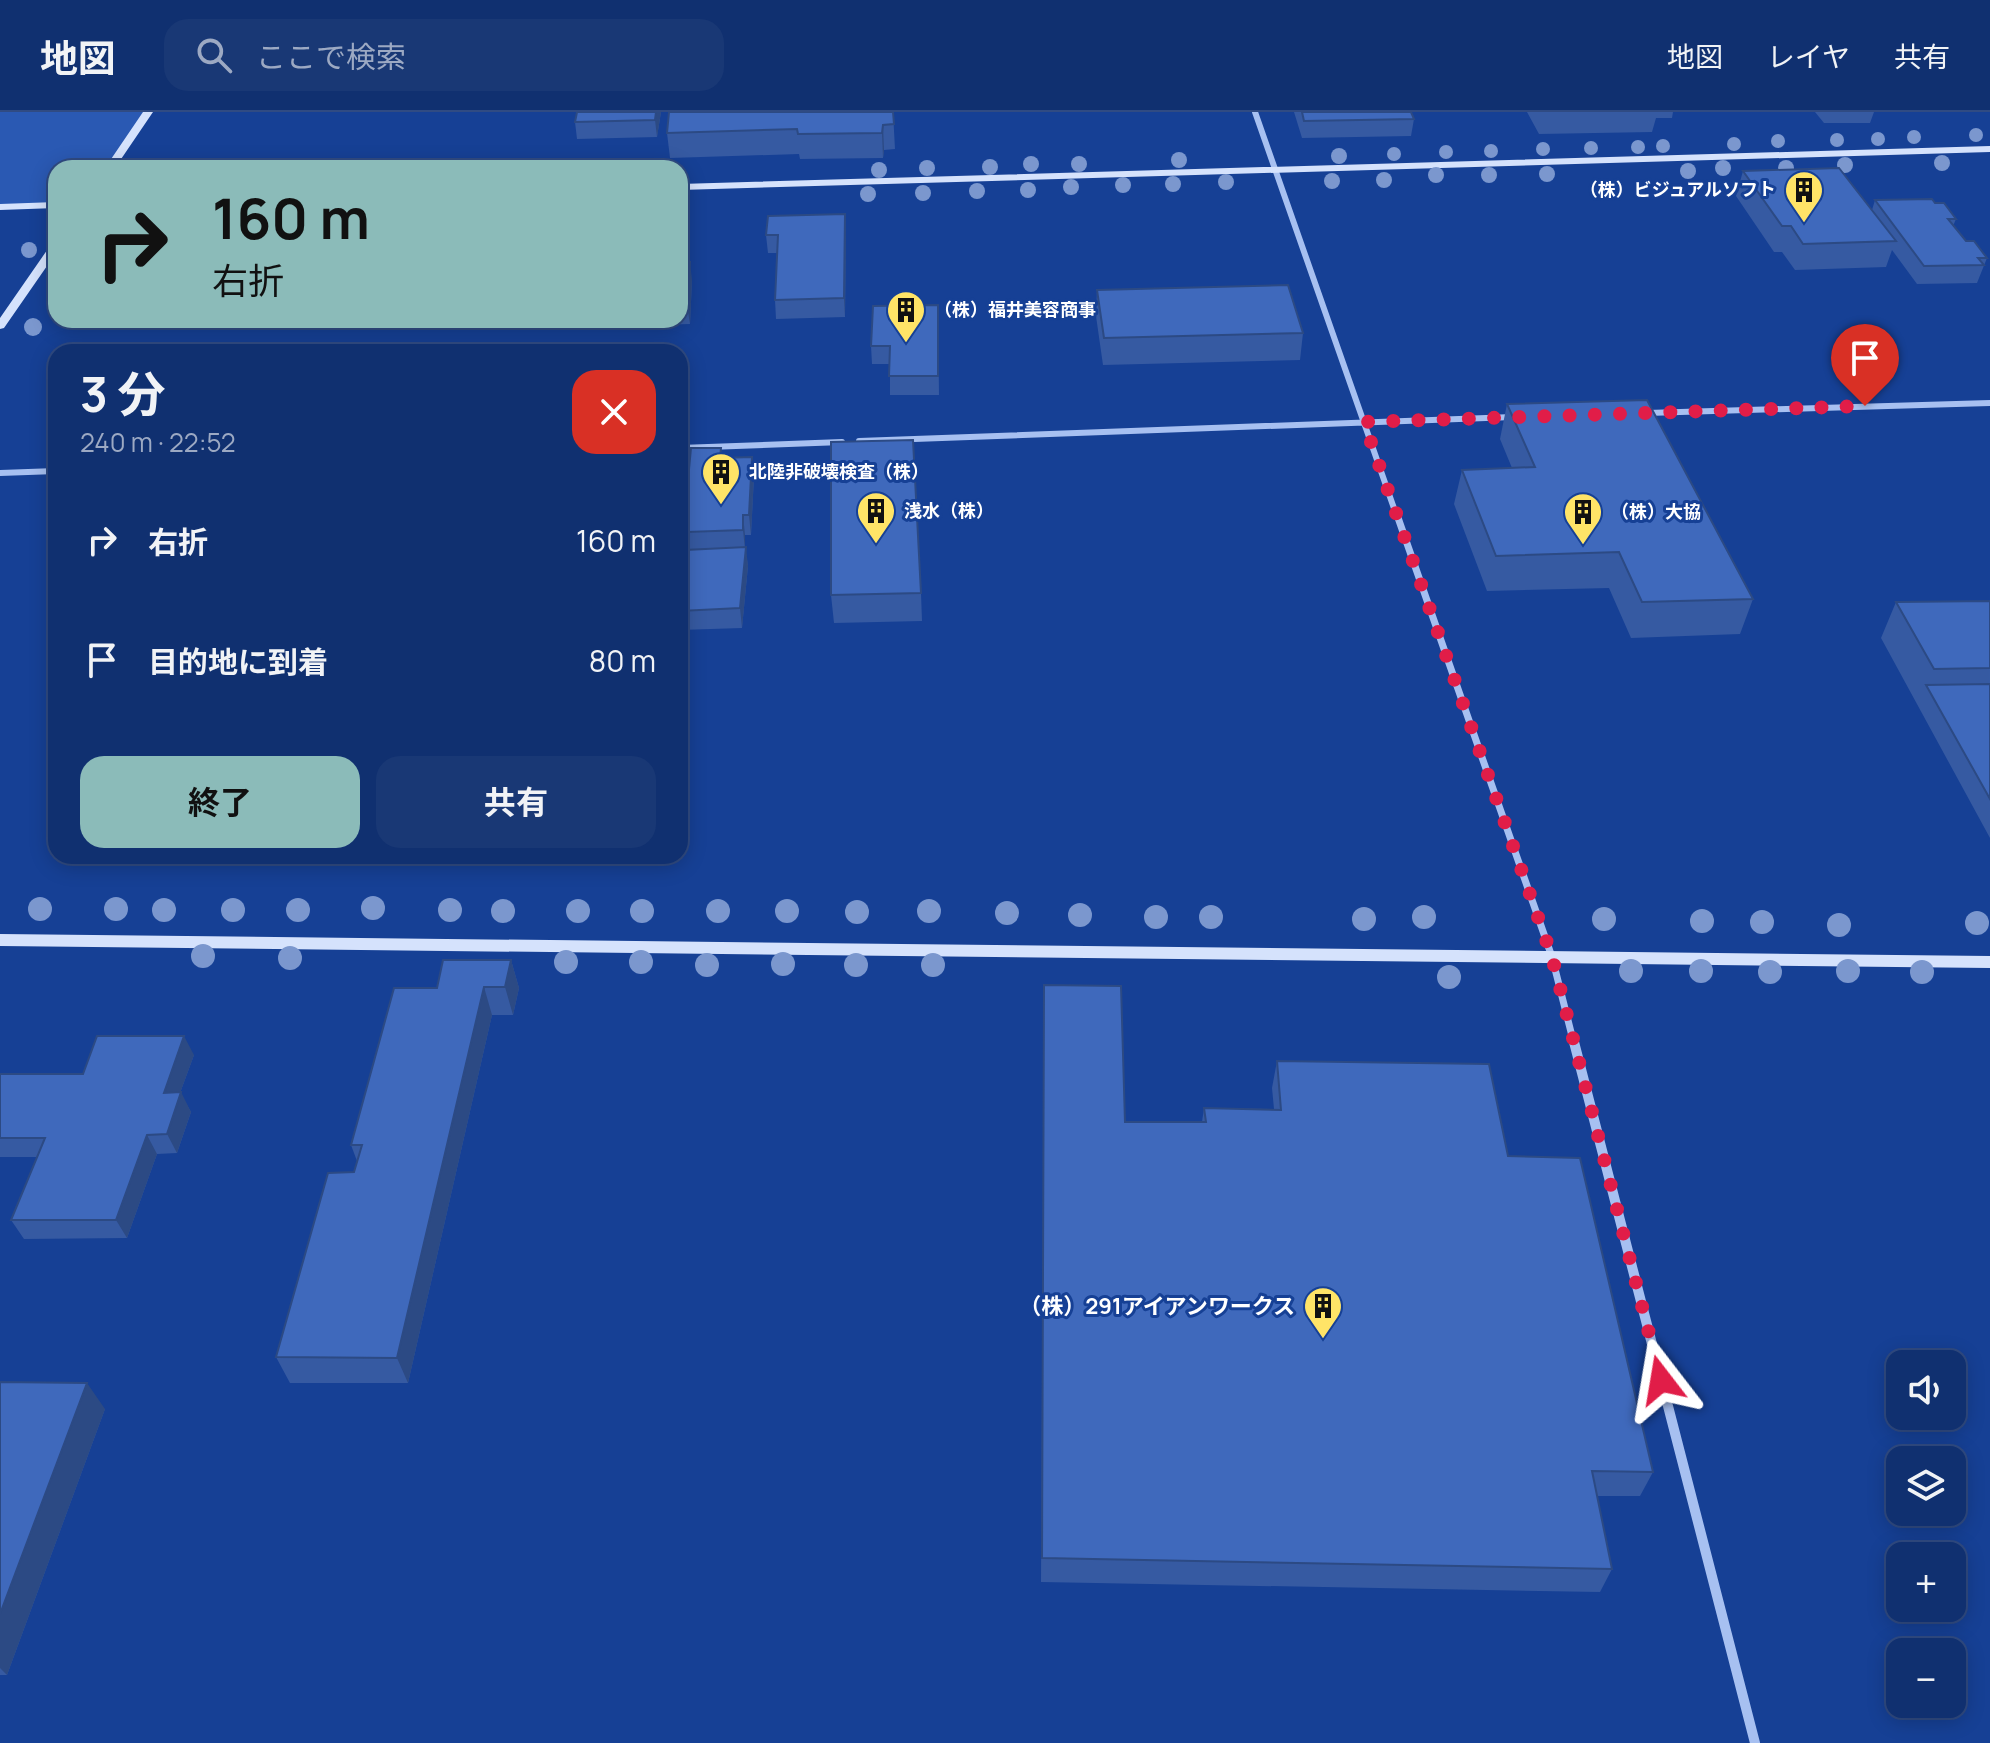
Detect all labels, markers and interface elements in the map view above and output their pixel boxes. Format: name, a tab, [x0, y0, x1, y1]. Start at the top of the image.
search box	[164, 19, 724, 91]
text: 地図	[40, 31, 116, 83]
icon: search	[192, 33, 236, 77]
text: ここで検索	[256, 36, 406, 77]
text: 地図	[1667, 37, 1723, 75]
text: レイヤ	[1767, 37, 1850, 75]
text: 共有	[1894, 37, 1950, 75]
building icon: （株）ビジュアルソフト	[1783, 169, 1825, 224]
place label: （株）ビジュアルソフト	[1580, 177, 1776, 201]
text: 160 m	[212, 179, 370, 256]
icon: right	[80, 192, 184, 296]
text: 右折	[212, 256, 284, 305]
building icon: （株）福井美容商事	[885, 289, 927, 344]
place label: （株）福井美容商事	[934, 297, 1096, 321]
pin	[1831, 324, 1899, 406]
icon: arrive	[1843, 336, 1887, 380]
text: 3 分	[80, 361, 166, 426]
button: close	[572, 370, 656, 454]
text: 240 m · 22:52	[80, 424, 236, 460]
building icon: 北陸非破壊検査（株）	[700, 451, 742, 506]
place label: 北陸非破壊検査（株）	[749, 459, 929, 483]
building icon: 浅水（株）	[855, 490, 897, 545]
building icon: （株）大協	[1562, 491, 1604, 546]
place label: 浅水（株）	[904, 498, 994, 522]
place label: （株）大協	[1611, 499, 1701, 523]
icon: right	[80, 518, 124, 562]
text: 160 m	[576, 520, 656, 561]
text: 右折	[148, 521, 208, 562]
icon: arrive	[80, 638, 124, 682]
text: 80 m	[589, 640, 656, 681]
text: 目的地に到着	[148, 641, 328, 682]
button: 終了	[80, 756, 360, 848]
button: 共有	[376, 756, 656, 848]
building icon: （株）291アイアンワークス	[1302, 1285, 1344, 1340]
place label: （株）291アイアンワークス	[1019, 1291, 1295, 1321]
position arrow	[1619, 1338, 1703, 1422]
map controls	[1886, 1350, 1966, 1718]
button: sound	[1886, 1350, 1966, 1430]
button: layers	[1886, 1446, 1966, 1526]
button: +	[1886, 1542, 1966, 1622]
button: −	[1886, 1638, 1966, 1718]

